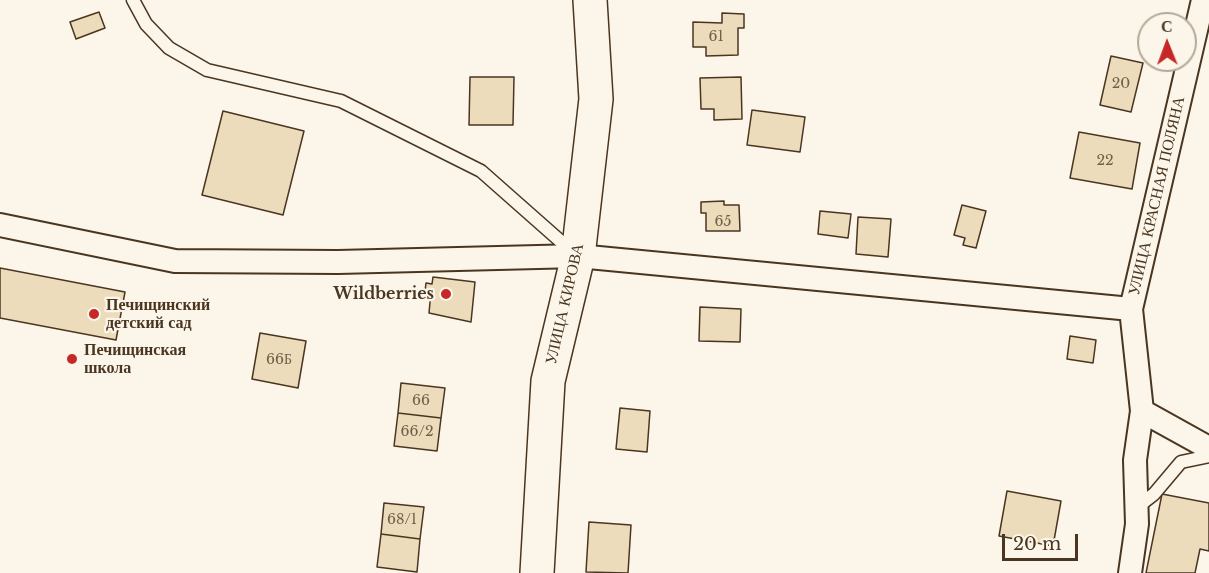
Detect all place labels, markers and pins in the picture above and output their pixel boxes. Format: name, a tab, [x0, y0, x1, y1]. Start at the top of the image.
place label: Wildberries	[333, 284, 434, 304]
marker: Wildberries	[439, 287, 453, 301]
place label: Печищинский детский сад	[106, 295, 210, 333]
marker: Печищинский детский сад	[87, 307, 101, 321]
place label: Печищинская школа	[84, 340, 186, 378]
marker: Печищинская школа	[65, 352, 79, 366]

